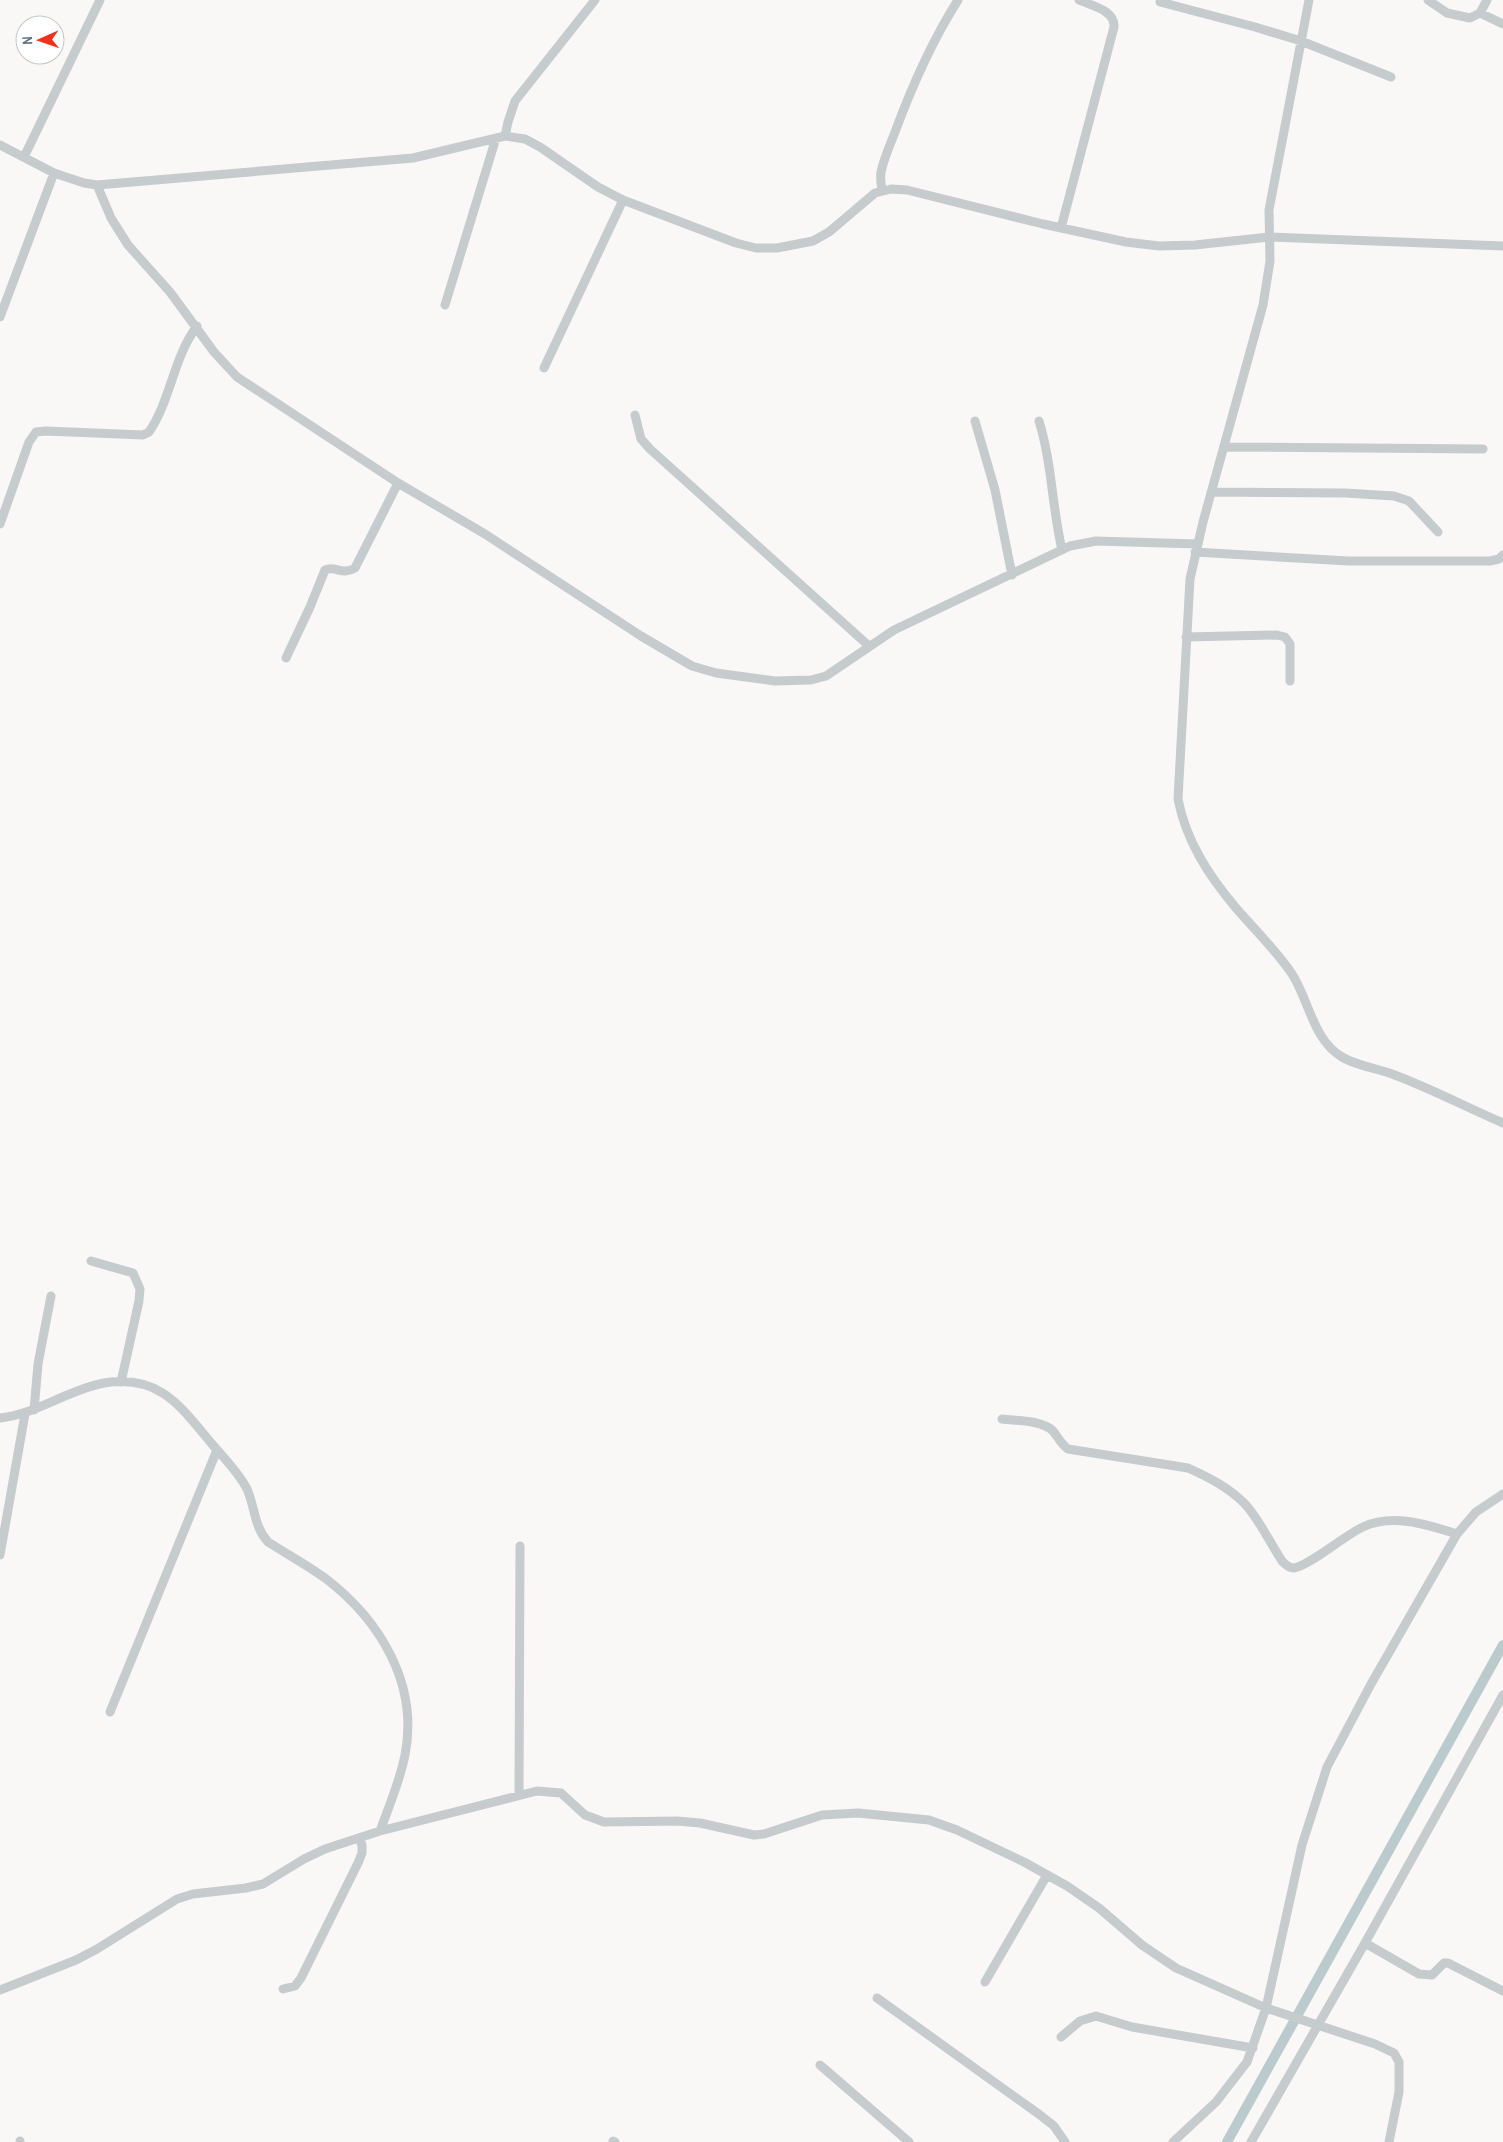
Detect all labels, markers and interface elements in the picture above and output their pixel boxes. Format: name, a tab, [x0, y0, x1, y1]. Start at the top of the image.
north arrow	[15, 15, 65, 65]
text: N	[18, 36, 36, 45]

